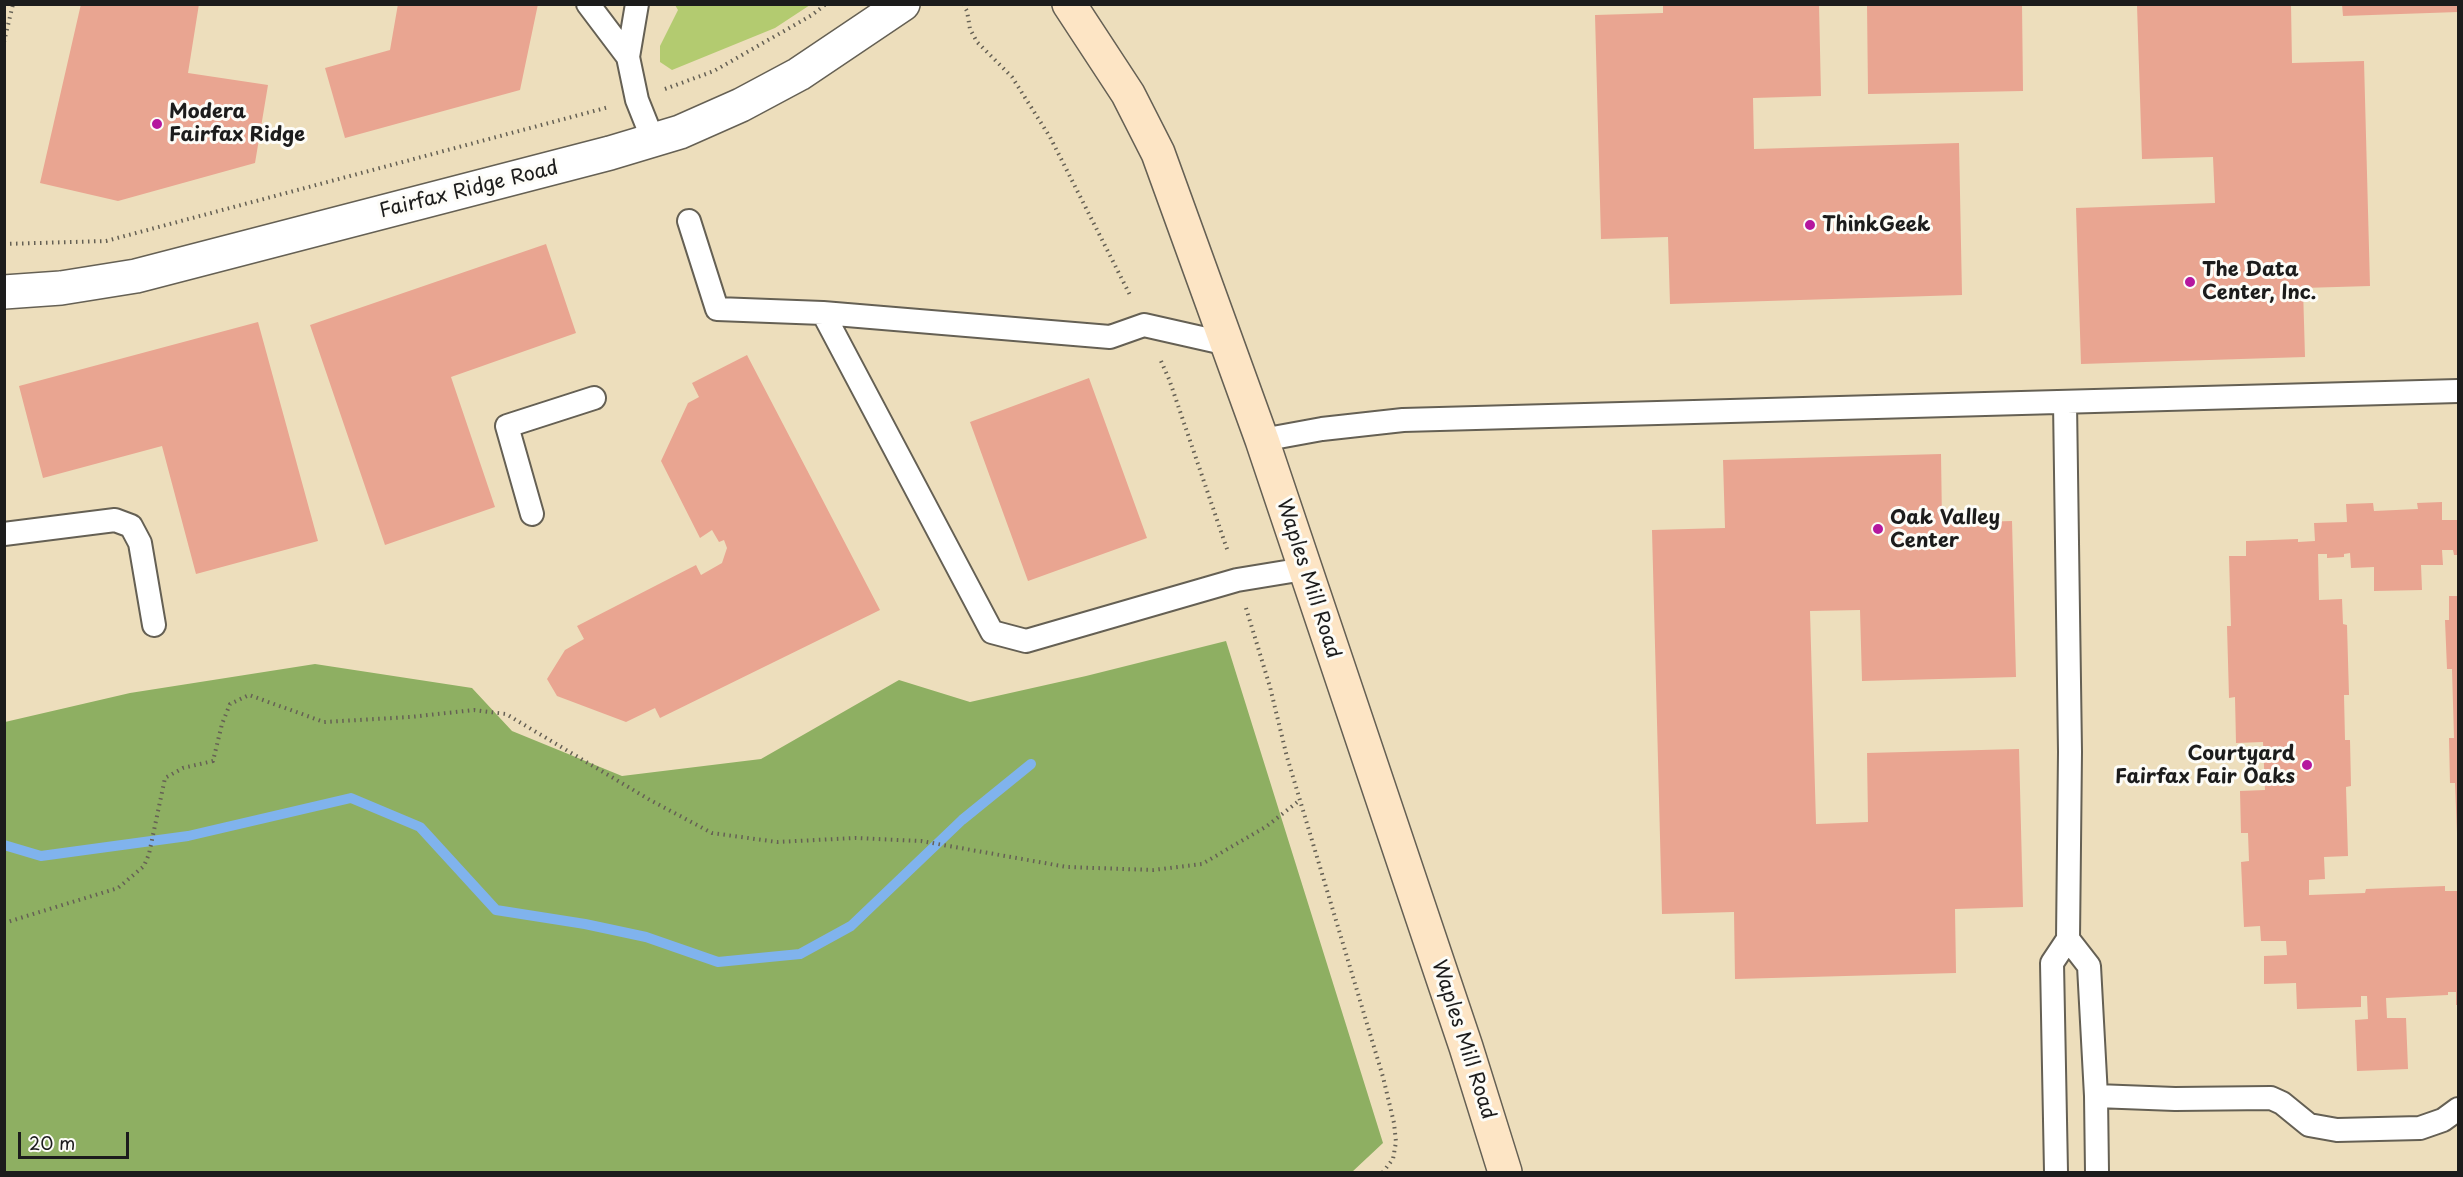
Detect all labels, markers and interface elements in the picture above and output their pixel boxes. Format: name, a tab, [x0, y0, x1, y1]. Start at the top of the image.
place label: Modera Fairfax Ridge	[169, 100, 305, 147]
marker: Modera Fairfax Ridge	[150, 117, 164, 131]
street label: Fairfax Ridge Road	[377, 156, 561, 224]
place label: ThinkGeek	[1822, 213, 1930, 237]
marker: ThinkGeek	[1803, 218, 1817, 232]
place label: The Data Center, Inc.	[2202, 258, 2316, 305]
marker: The Data Center, Inc.	[2183, 275, 2197, 289]
street label: Waples Mill Road	[1271, 496, 1345, 662]
place label: Oak Valley Center	[1890, 506, 2000, 553]
marker: Oak Valley Center	[1871, 522, 1885, 536]
place label: Courtyard Fairfax Fair Oaks	[2115, 742, 2295, 789]
marker: Courtyard Fairfax Fair Oaks	[2300, 758, 2314, 772]
street label: Waples Mill Road	[1426, 957, 1500, 1123]
scale bar	[21, 1120, 132, 1158]
text: 20 m	[29, 1129, 75, 1156]

